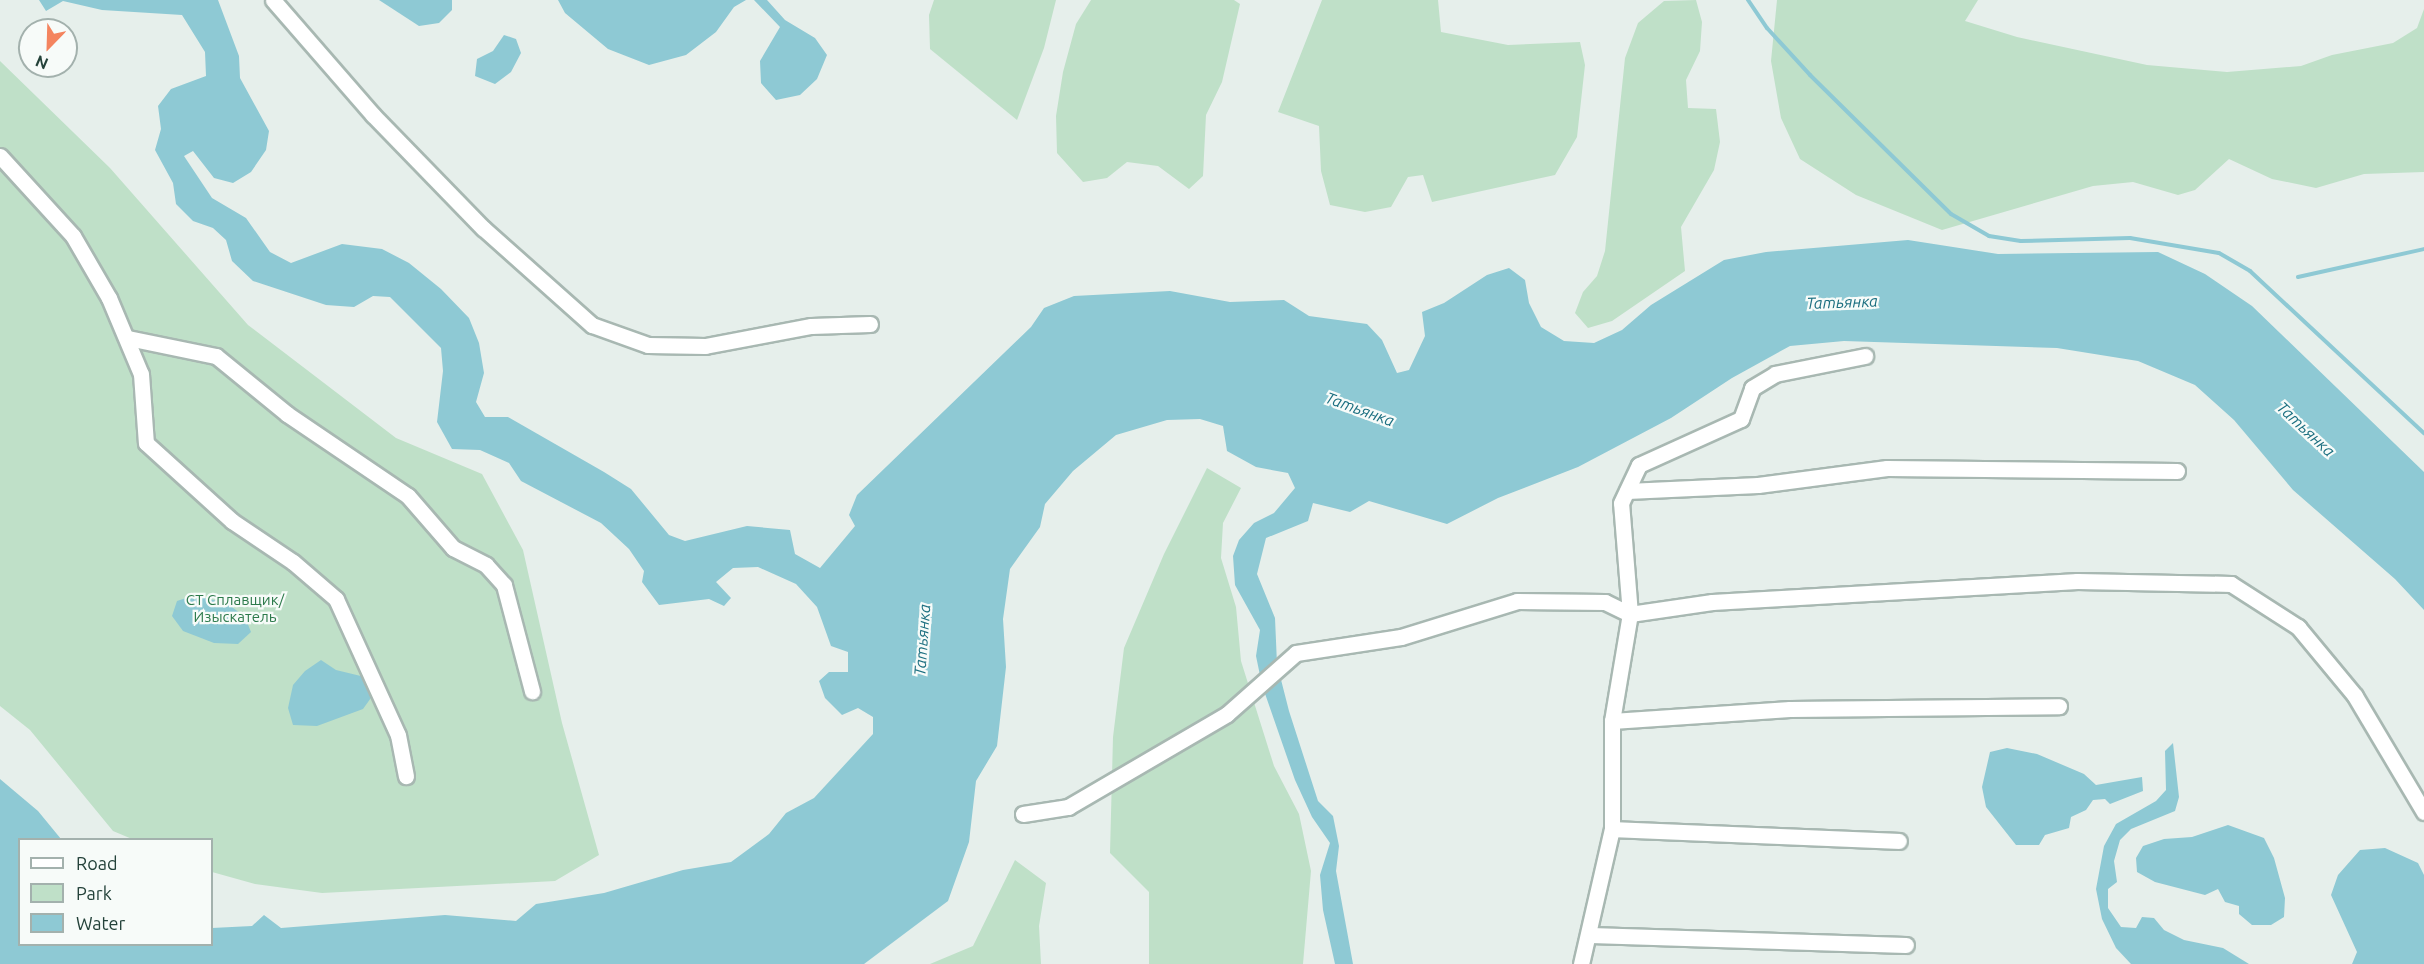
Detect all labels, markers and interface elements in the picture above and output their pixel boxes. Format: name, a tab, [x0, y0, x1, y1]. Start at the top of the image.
north arrow	[18, 18, 78, 78]
text: N	[33, 52, 51, 73]
water label: Татьянка	[1806, 291, 1878, 313]
water label: Татьянка	[1323, 388, 1397, 430]
water label: Татьянка	[2273, 398, 2339, 460]
park label: СТ Сплавщик/ Изыскатель	[186, 590, 284, 625]
water label: Татьянка	[910, 604, 934, 676]
legend	[18, 838, 213, 946]
text: Road	[76, 853, 118, 873]
text: Park	[76, 883, 112, 903]
text: Water	[76, 913, 125, 933]

